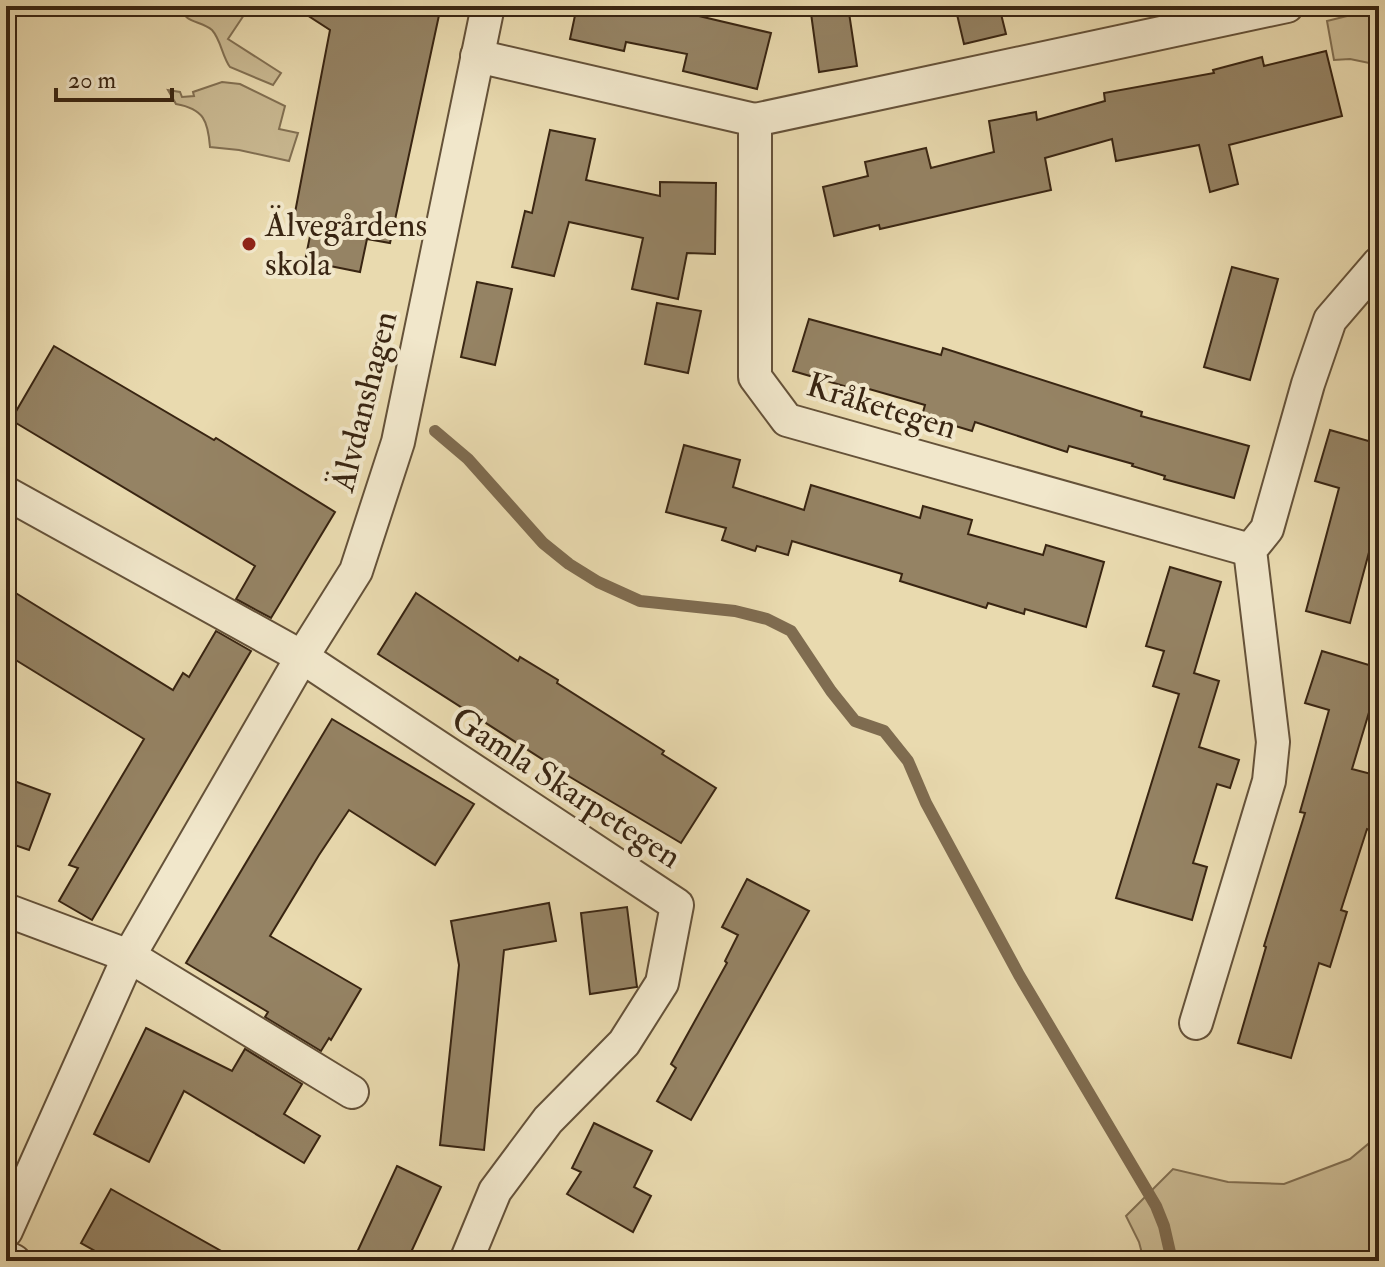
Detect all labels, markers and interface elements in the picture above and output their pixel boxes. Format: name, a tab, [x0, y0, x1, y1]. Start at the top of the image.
scale bar	[56, 52, 172, 102]
text: 20 m	[68, 65, 117, 96]
place label: Älvegårdens skola	[264, 204, 427, 286]
marker: Älvegårdens skola	[240, 235, 258, 253]
street label: Älvdanshagen	[321, 307, 408, 497]
street label: Kråketegen	[802, 363, 962, 450]
street label: Gamla Skarpetegen	[443, 698, 689, 879]

